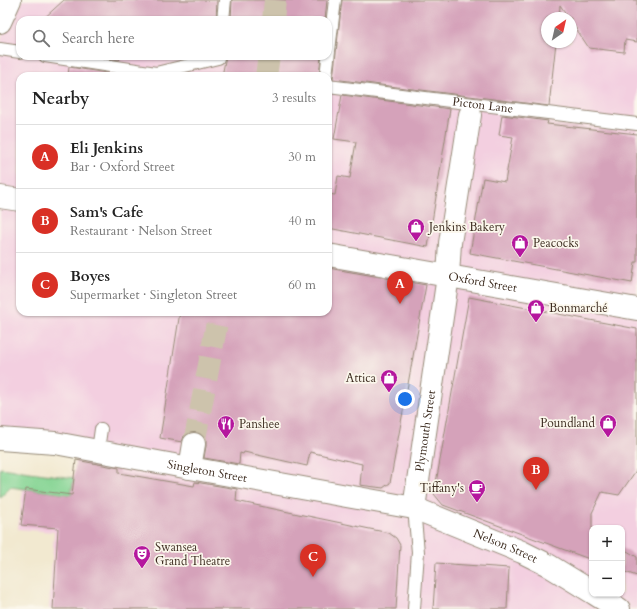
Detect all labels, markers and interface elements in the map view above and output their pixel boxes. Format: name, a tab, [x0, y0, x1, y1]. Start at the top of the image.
north arrow	[541, 12, 577, 48]
search box	[16, 16, 332, 60]
icon: search	[30, 27, 52, 49]
text: Search here	[62, 28, 135, 48]
text: Nearby	[32, 87, 89, 110]
text: 3 results	[272, 89, 316, 107]
street label: Picton Lane	[452, 93, 514, 117]
text: Eli Jenkins	[70, 138, 143, 158]
text: A	[40, 148, 50, 166]
text: 30 m	[288, 148, 316, 166]
text: Bar · Oxford Street	[70, 158, 175, 176]
text: Sam's Cafe	[70, 202, 143, 222]
text: B	[40, 212, 50, 230]
text: 40 m	[288, 212, 316, 230]
shop icon: Jenkins Bakery	[406, 217, 426, 242]
place label: Jenkins Bakery	[427, 219, 506, 235]
text: Restaurant · Nelson Street	[70, 222, 212, 240]
shop icon: Peacocks	[510, 233, 530, 258]
place label: Peacocks	[533, 235, 579, 251]
text: Boyes	[70, 266, 110, 286]
street label: Oxford Street	[447, 268, 518, 296]
pin: A	[387, 271, 413, 304]
text: C	[40, 276, 50, 294]
text: 60 m	[288, 276, 316, 294]
text: Supermarket · Singleton Street	[70, 286, 237, 304]
shop icon: Bonmarché	[526, 298, 546, 323]
place label: Bonmarché	[549, 300, 608, 316]
shop icon: Attica	[379, 368, 399, 393]
place label: Attica	[346, 370, 377, 386]
your location	[395, 389, 415, 409]
street label: Plymouth Street	[411, 389, 439, 473]
shop icon: Poundland	[598, 413, 618, 438]
restaurant icon: Panshee	[216, 414, 236, 439]
place label: Poundland	[540, 415, 596, 431]
place label: Panshee	[239, 416, 280, 432]
street label: Singleton Street	[166, 456, 249, 486]
pin: B	[523, 457, 549, 490]
cafe icon: Tiffany's	[467, 478, 487, 503]
place label: Tiffany's	[420, 480, 464, 496]
street label: Nelson Street	[471, 525, 541, 567]
map controls	[589, 525, 625, 597]
button: +	[589, 525, 625, 561]
place label: Swansea Grand Theatre	[155, 539, 230, 569]
theatre icon: Swansea Grand Theatre	[132, 544, 152, 569]
pin: C	[300, 544, 326, 577]
button: −	[589, 561, 625, 597]

